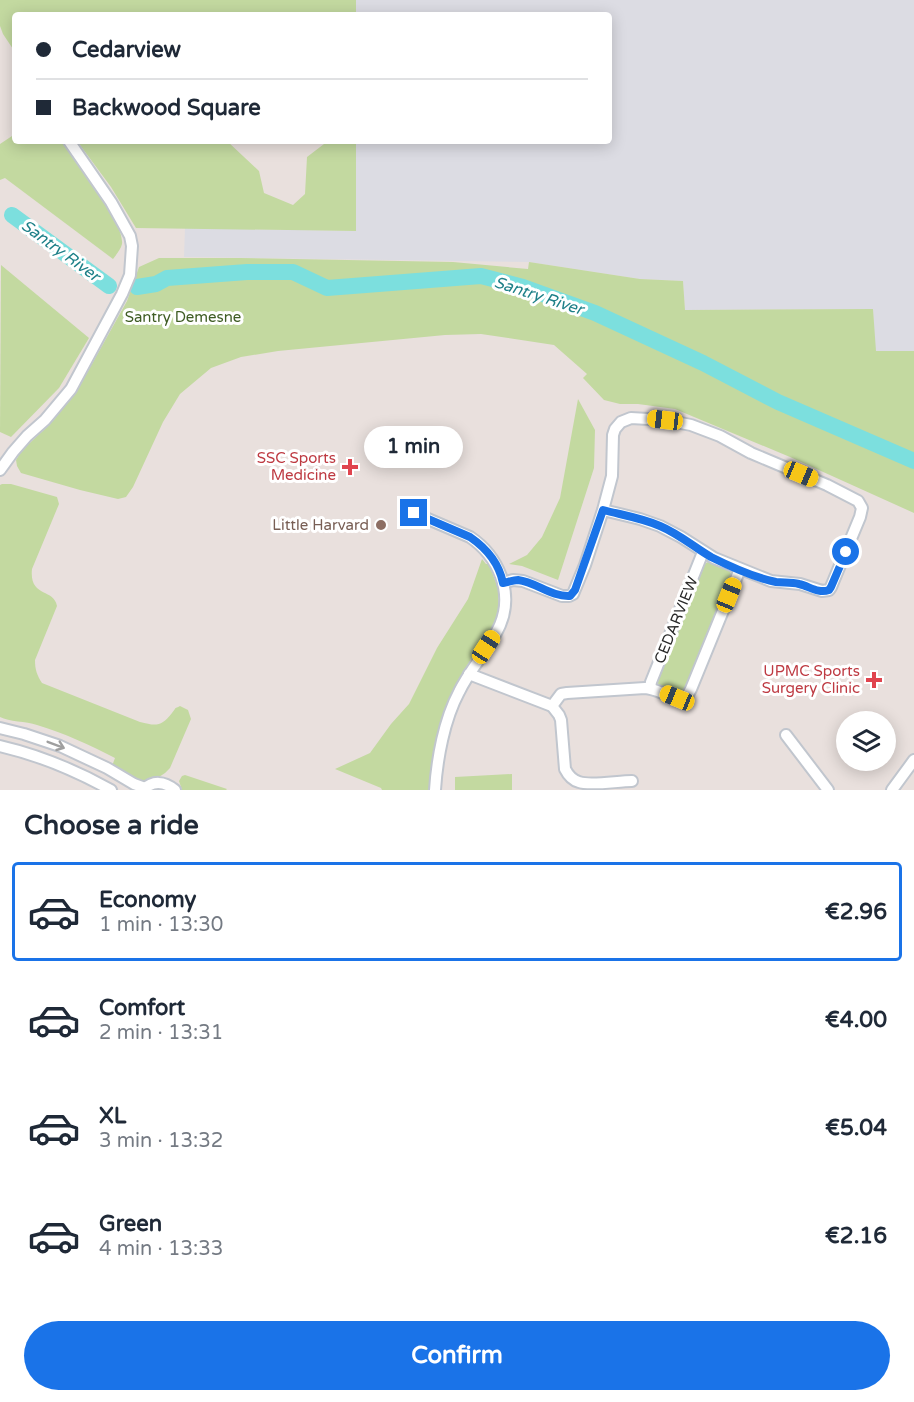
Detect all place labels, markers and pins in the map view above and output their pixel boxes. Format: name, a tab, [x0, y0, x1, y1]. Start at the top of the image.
place label: SSC Sports Medicine	[257, 449, 336, 484]
marker: SSC Sports Medicine	[341, 458, 359, 476]
place label: Little Harvard	[272, 516, 369, 534]
marker: Little Harvard	[374, 518, 388, 532]
place label: UPMC Sports Surgery Clinic	[762, 662, 860, 697]
marker: UPMC Sports Surgery Clinic	[865, 671, 883, 689]

